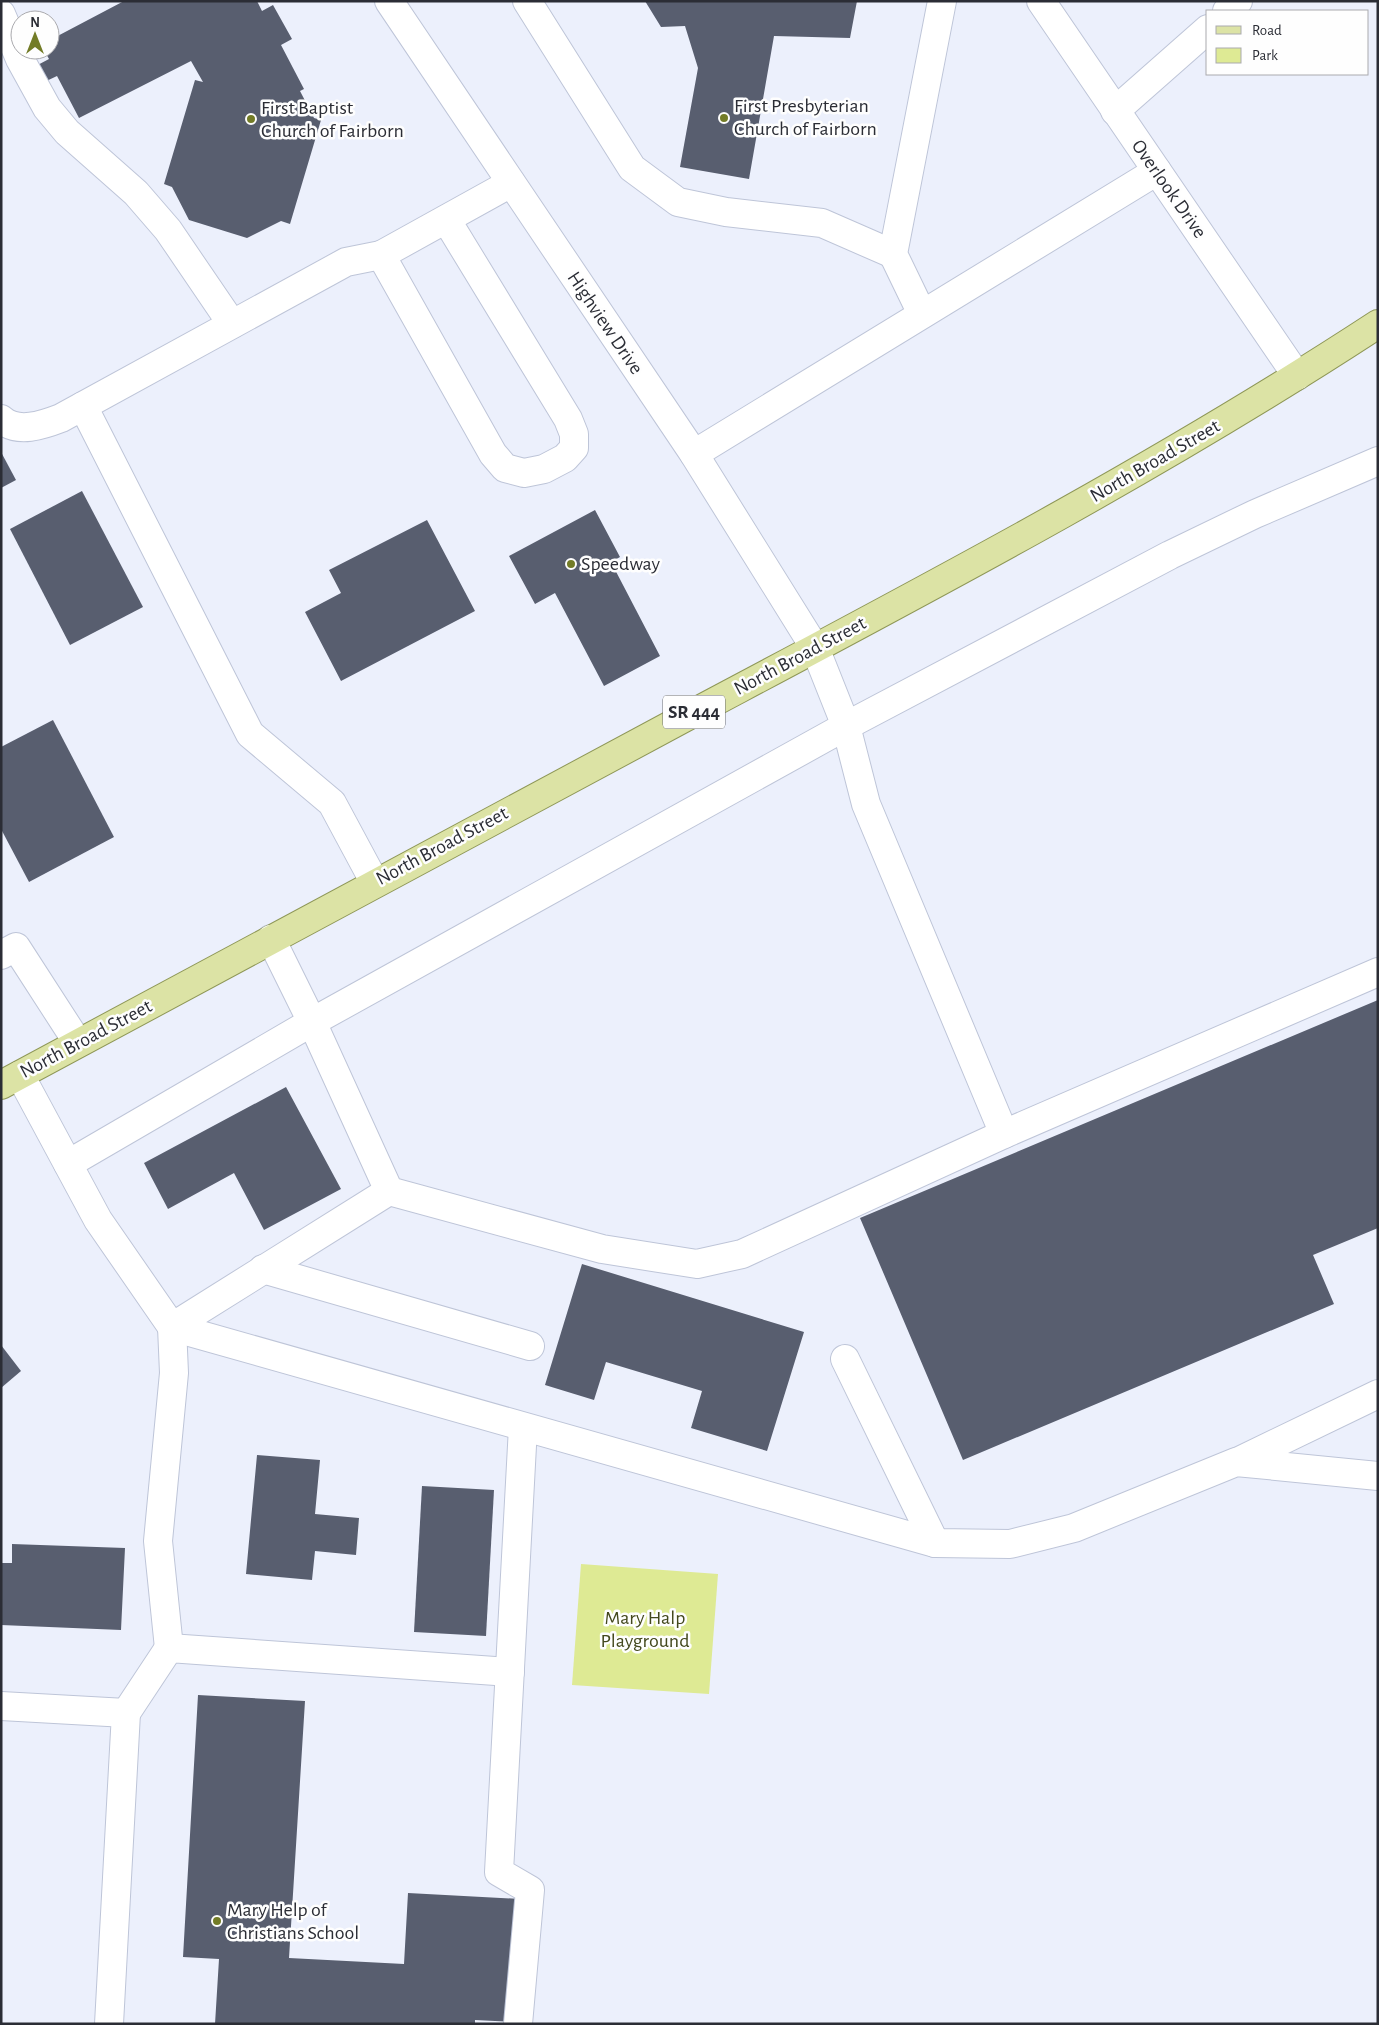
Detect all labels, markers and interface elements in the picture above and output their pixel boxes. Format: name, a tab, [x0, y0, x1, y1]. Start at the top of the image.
north arrow	[10, 10, 60, 60]
legend	[1206, 10, 1369, 75]
text: N	[30, 16, 40, 30]
text: Road	[1252, 23, 1282, 38]
text: Park	[1252, 48, 1278, 63]
place label: First Presbyterian Church of Fairborn	[734, 96, 877, 139]
place label: First Baptist Church of Fairborn	[261, 98, 404, 141]
marker: First Presbyterian Church of Fairborn	[718, 112, 730, 124]
marker: First Baptist Church of Fairborn	[245, 113, 257, 125]
street label: Overlook Drive	[1128, 136, 1210, 242]
street label: Highview Drive	[563, 268, 647, 378]
street label: North Broad Street	[1087, 415, 1224, 506]
place label: Speedway	[581, 554, 661, 574]
marker: Speedway	[565, 558, 577, 570]
street label: North Broad Street	[731, 613, 870, 699]
road number: SR 444	[663, 696, 725, 729]
street label: North Broad Street	[373, 803, 512, 889]
street label: North Broad Street	[17, 996, 156, 1082]
park label: Mary Halp Playground	[600, 1608, 690, 1651]
place label: Mary Help of Christians School	[227, 1900, 359, 1943]
marker: Mary Help of Christians School	[211, 1915, 223, 1927]

